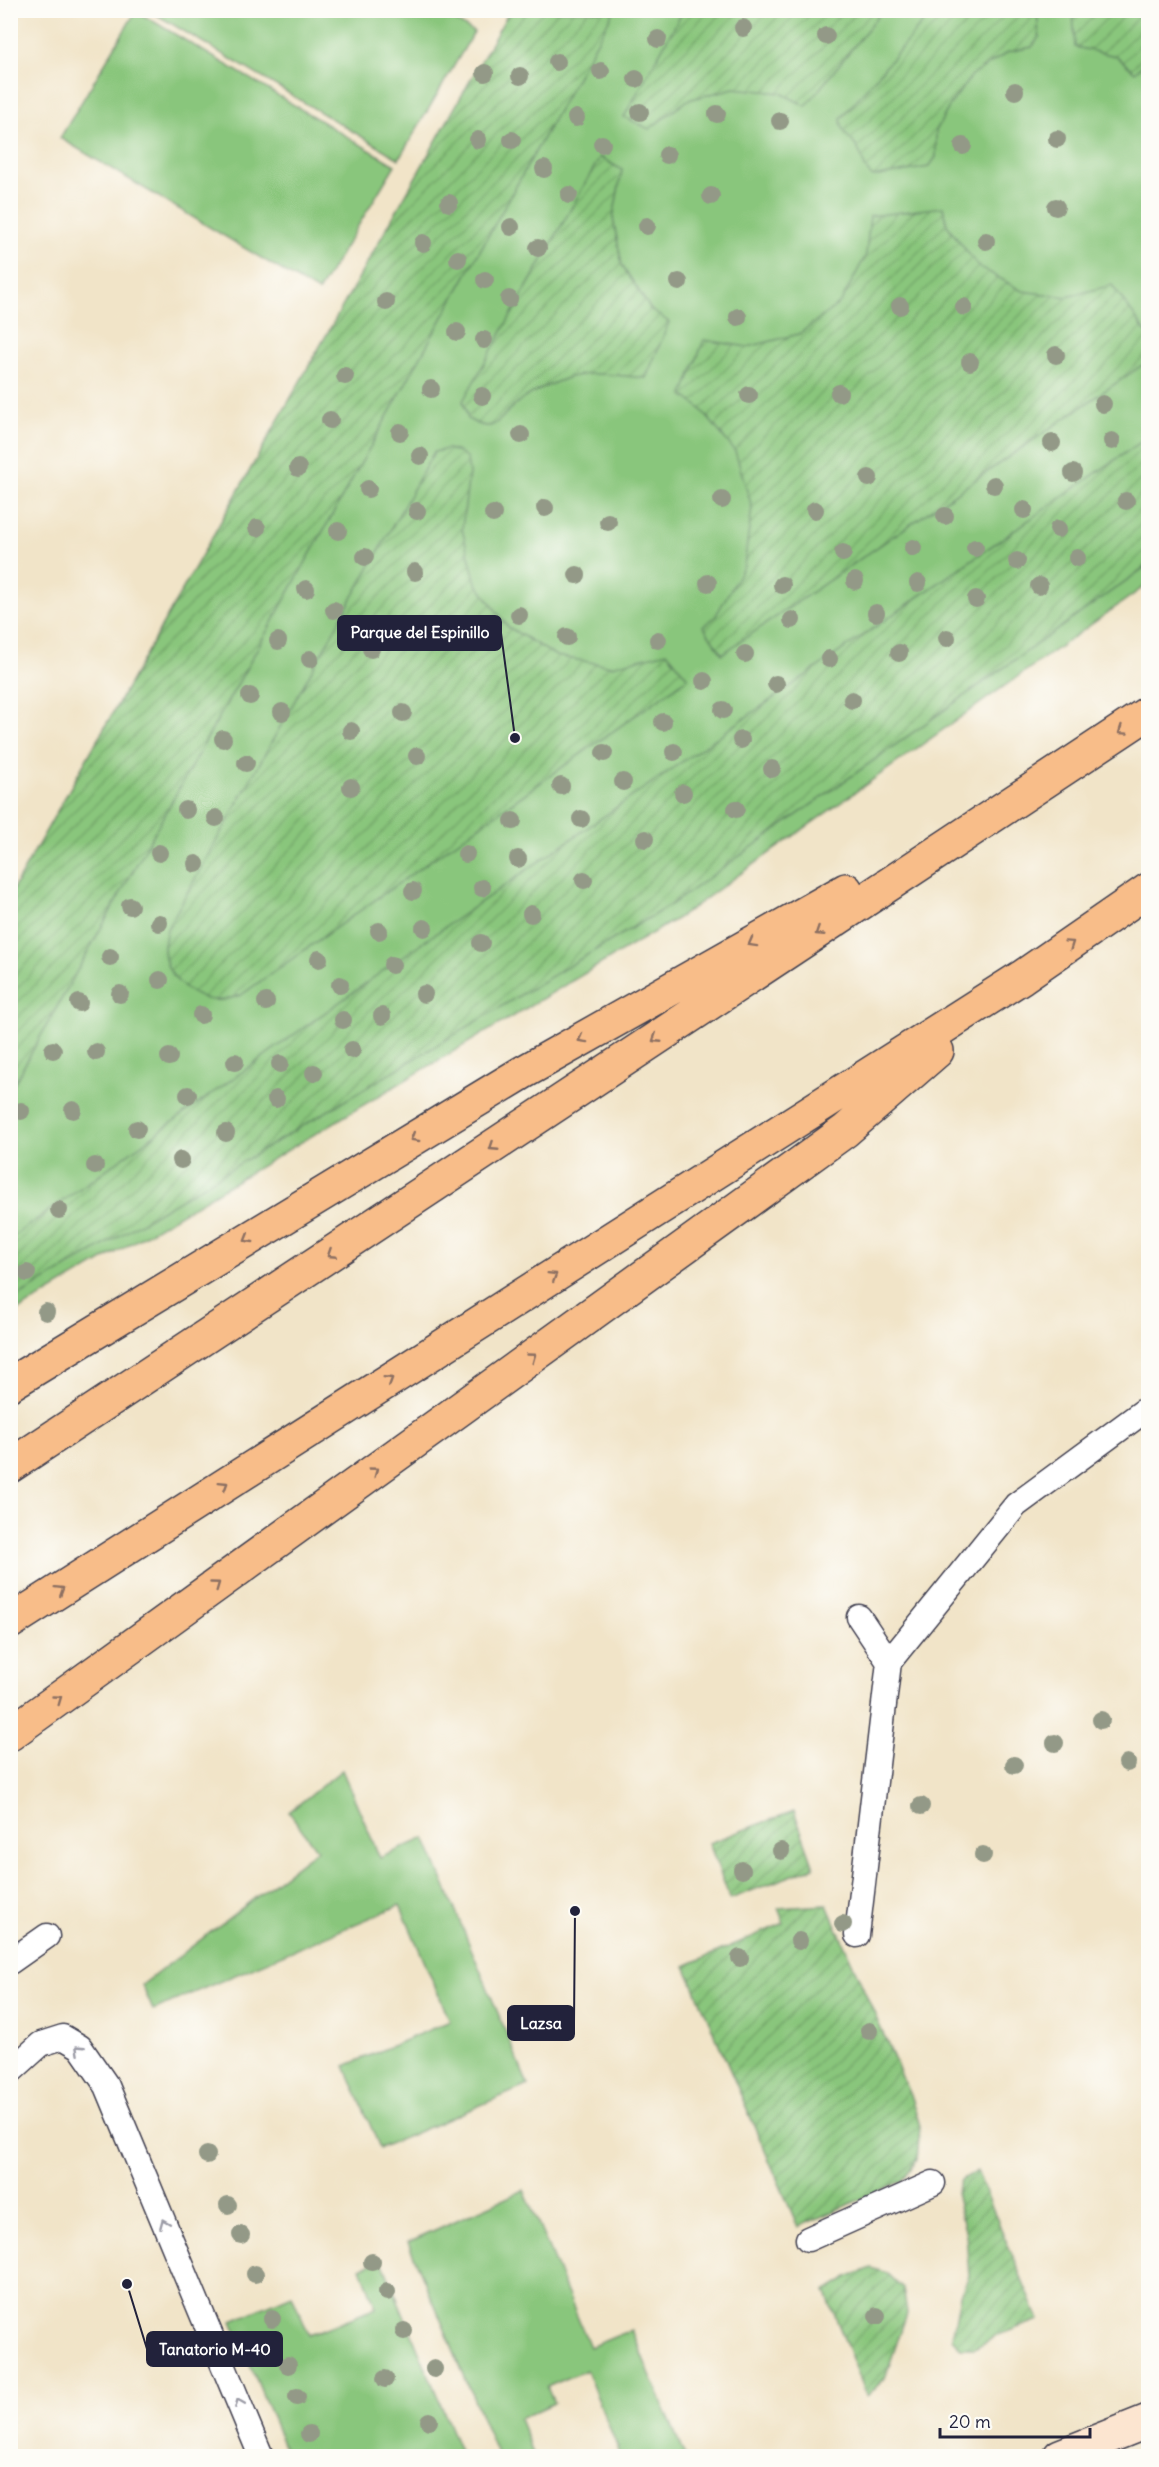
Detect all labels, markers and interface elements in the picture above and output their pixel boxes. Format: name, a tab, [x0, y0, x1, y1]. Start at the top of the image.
callout: Parque del Espinillo	[338, 616, 501, 650]
text: Parque del Espinillo	[350, 622, 490, 643]
one-way arrow	[1118, 724, 1129, 735]
one-way arrow	[815, 925, 826, 936]
one-way arrow	[748, 936, 758, 947]
one-way arrow	[1064, 940, 1075, 951]
one-way arrow	[578, 1032, 588, 1043]
one-way arrow	[652, 1032, 663, 1043]
one-way arrow	[410, 1131, 420, 1143]
one-way arrow	[489, 1139, 500, 1150]
one-way arrow	[244, 1232, 254, 1244]
one-way arrow	[326, 1247, 337, 1258]
one-way arrow	[547, 1271, 557, 1283]
one-way arrow	[526, 1353, 537, 1364]
one-way arrow	[382, 1377, 393, 1388]
one-way arrow	[368, 1467, 379, 1478]
one-way arrow	[218, 1481, 228, 1493]
one-way arrow	[209, 1581, 220, 1592]
one-way arrow	[53, 1586, 64, 1597]
one-way arrow	[51, 1696, 62, 1707]
callout: Lazsa	[508, 2006, 574, 2040]
text: Lazsa	[520, 2013, 562, 2033]
one-way arrow	[75, 2045, 86, 2056]
one-way arrow	[159, 2218, 171, 2229]
callout: Tanatorio M-40	[147, 2332, 282, 2366]
text: Tanatorio M-40	[159, 2339, 271, 2359]
one-way arrow	[234, 2398, 246, 2409]
scale bar	[940, 2401, 1090, 2439]
text: 20 m	[949, 2410, 991, 2433]

